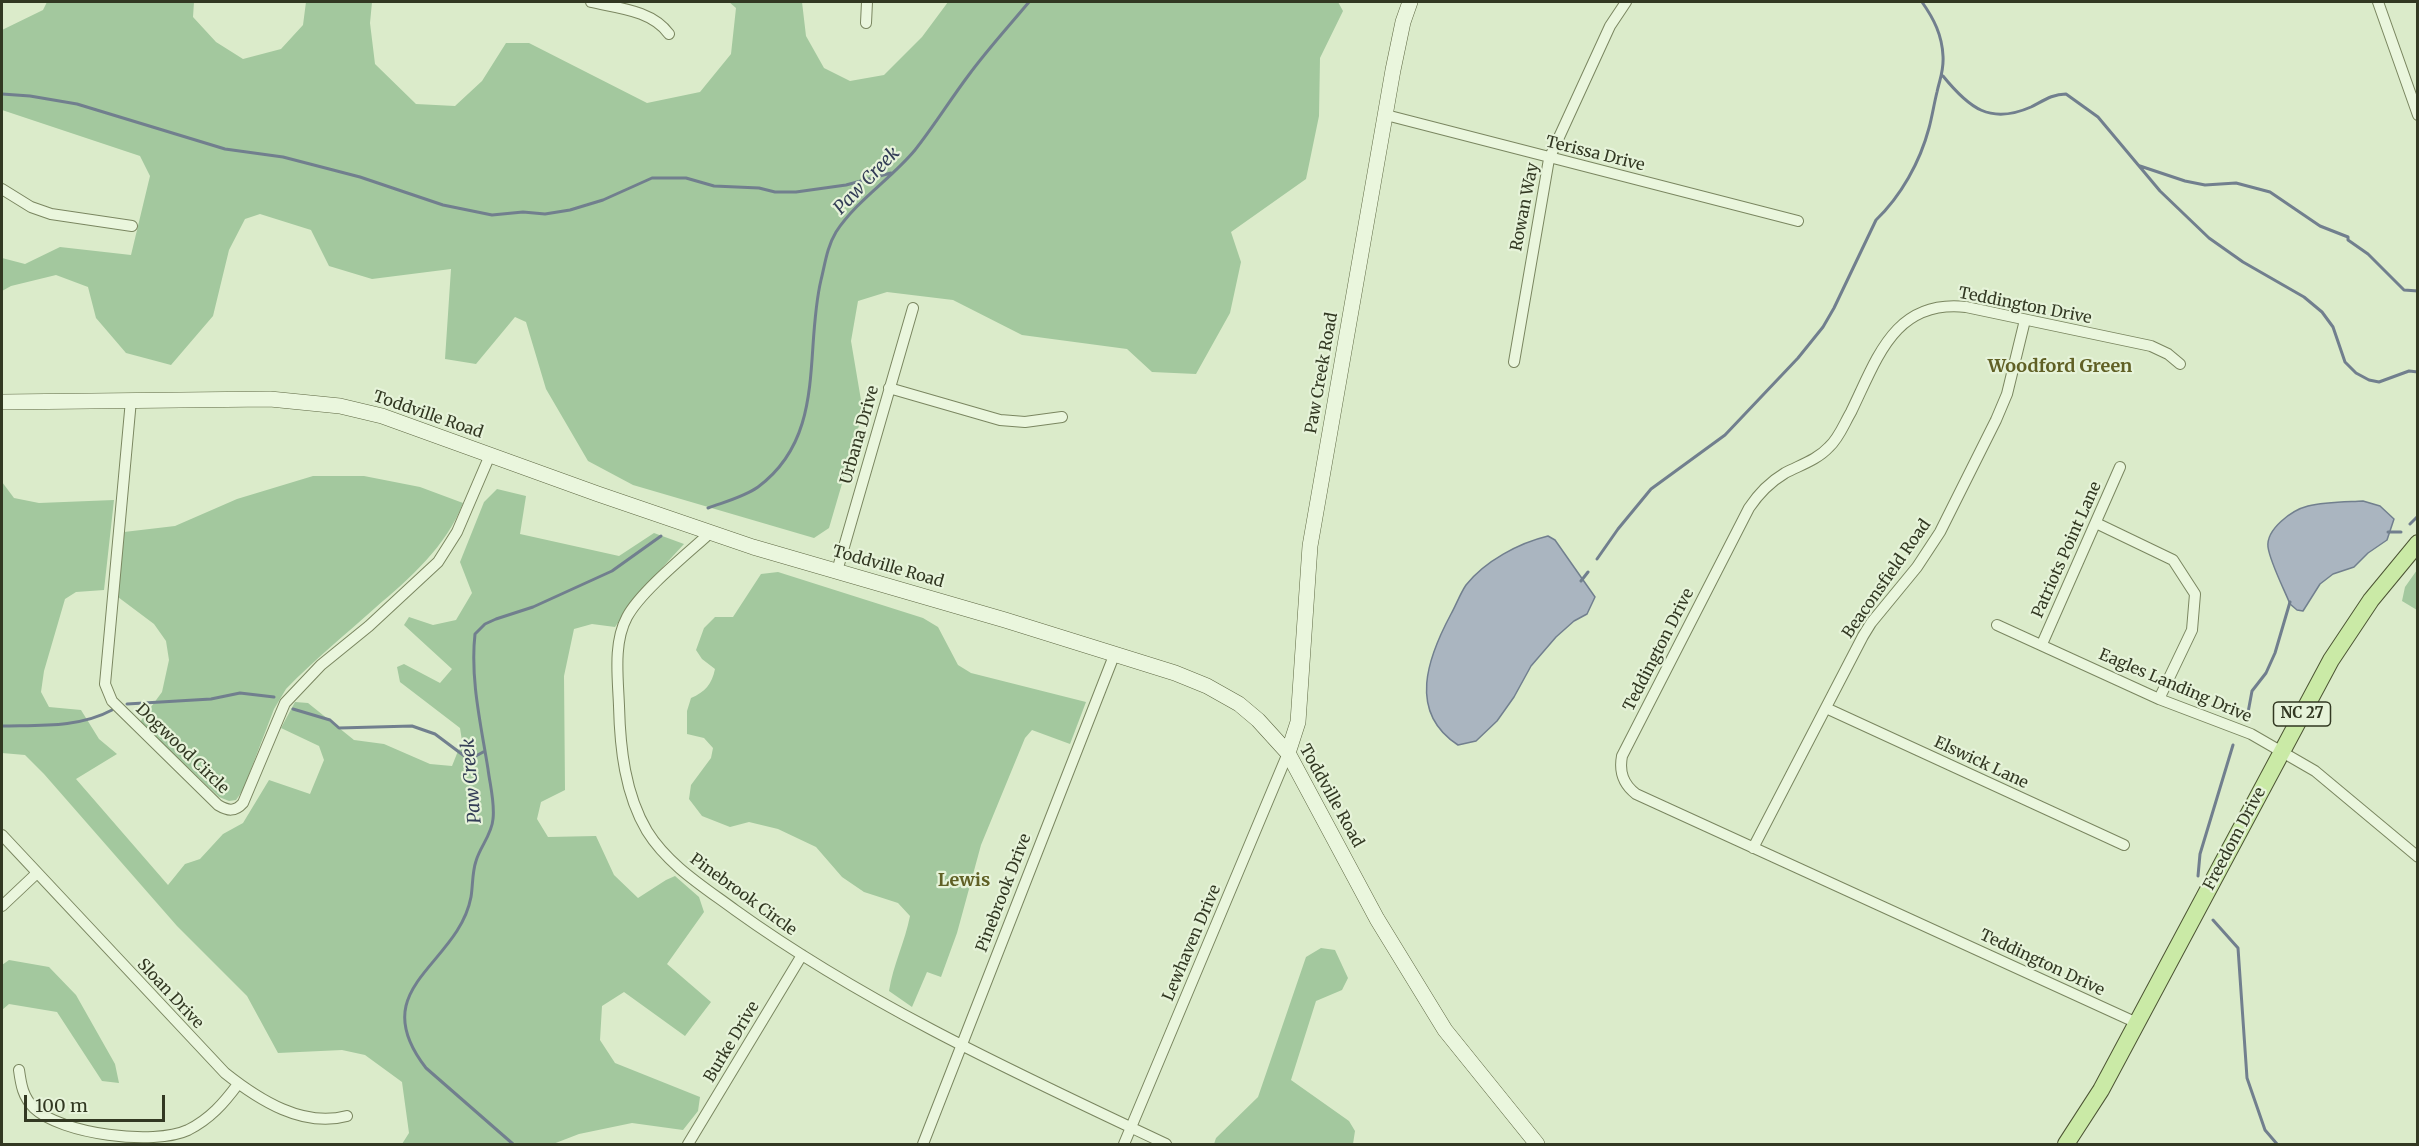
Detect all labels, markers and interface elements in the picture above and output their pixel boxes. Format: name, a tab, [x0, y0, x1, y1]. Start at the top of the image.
street label: Terissa Drive	[1544, 132, 1646, 176]
water label: Paw Creek	[830, 143, 904, 219]
street label: Rowan Way	[1507, 161, 1543, 253]
street label: Teddington Drive	[1957, 284, 2093, 328]
street label: Paw Creek Road	[1302, 311, 1342, 435]
district label: Woodford Green	[1988, 356, 2132, 378]
street label: Urbana Drive	[837, 384, 883, 486]
street label: Toddville Road	[371, 387, 485, 443]
street label: Patriots Point Lane	[2028, 479, 2106, 621]
street label: Beaconsfield Road	[1839, 516, 1935, 642]
street label: Toddville Road	[830, 542, 946, 592]
street label: Teddington Drive	[1620, 585, 1698, 715]
street label: Eagles Landing Drive	[2096, 645, 2254, 727]
street label: Dogwood Circle	[132, 700, 232, 798]
road number: NC 27	[2274, 702, 2330, 726]
street label: Elswick Lane	[1931, 733, 2031, 793]
water label: Paw Creek	[458, 738, 486, 824]
street label: Toddville Road	[1295, 741, 1367, 851]
street label: Freedom Drive	[2200, 784, 2270, 894]
street label: Pinebrook Drive	[973, 831, 1035, 955]
street label: Pinebrook Circle	[686, 850, 800, 940]
district label: Lewis	[938, 870, 990, 892]
street label: Lewhaven Drive	[1159, 882, 1225, 1004]
street label: Teddington Drive	[1977, 926, 2107, 1000]
street label: Sloan Drive	[133, 955, 207, 1033]
street label: Burke Drive	[700, 998, 764, 1086]
scale bar	[27, 1083, 168, 1121]
text: 100 m	[35, 1094, 88, 1117]

